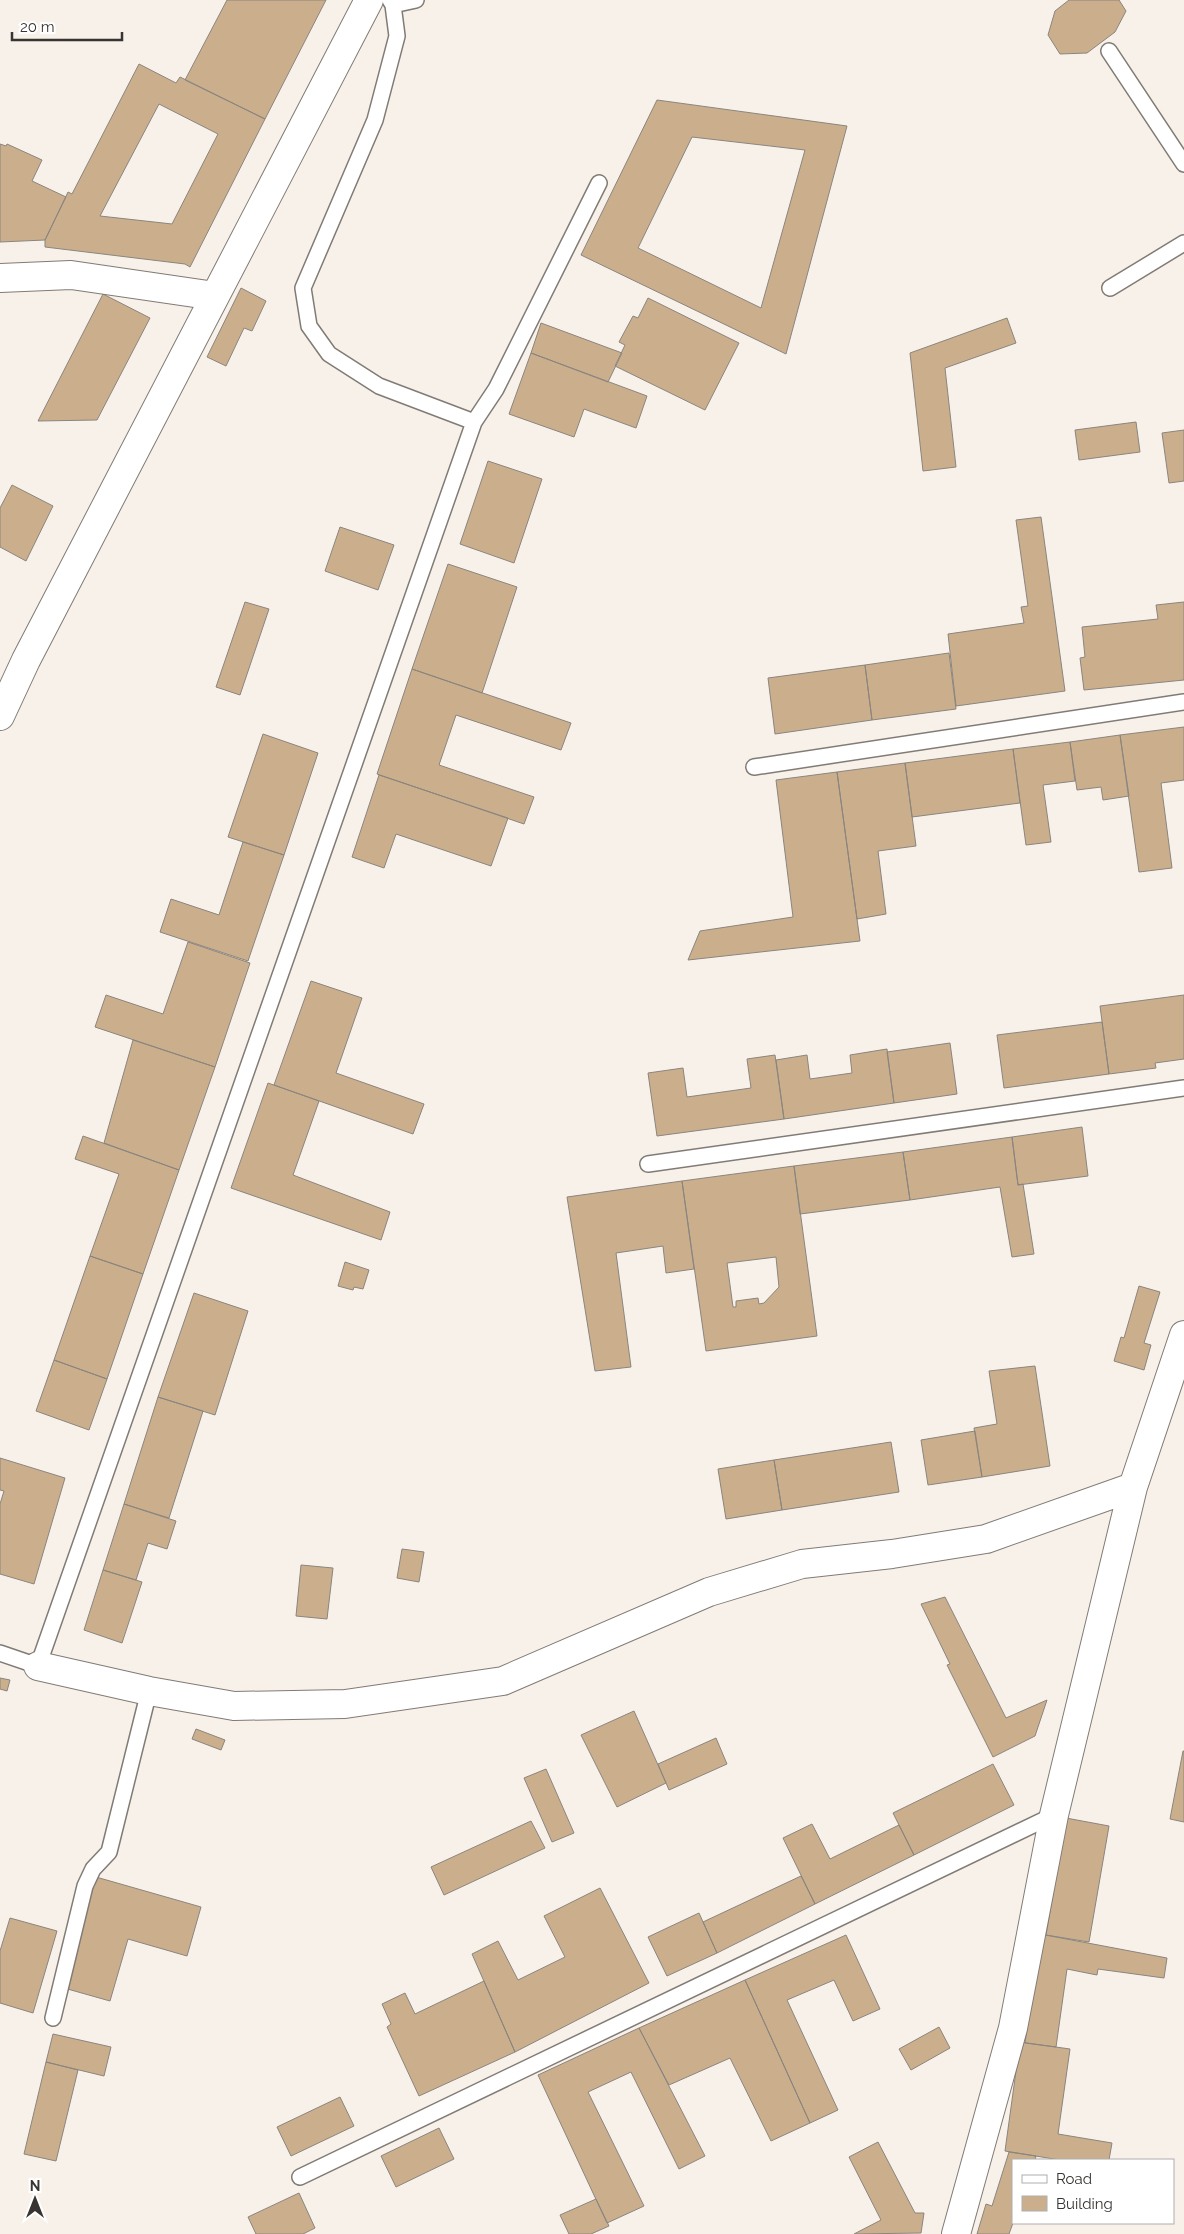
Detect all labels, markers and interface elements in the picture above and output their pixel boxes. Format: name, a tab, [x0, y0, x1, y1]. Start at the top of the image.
scale bar	[12, 10, 122, 42]
text: 20 m	[20, 18, 55, 36]
legend	[1012, 2159, 1174, 2224]
text: Road	[1056, 2170, 1092, 2188]
north arrow	[10, 2174, 60, 2224]
text: N	[30, 2178, 40, 2194]
text: Building	[1056, 2195, 1113, 2213]

